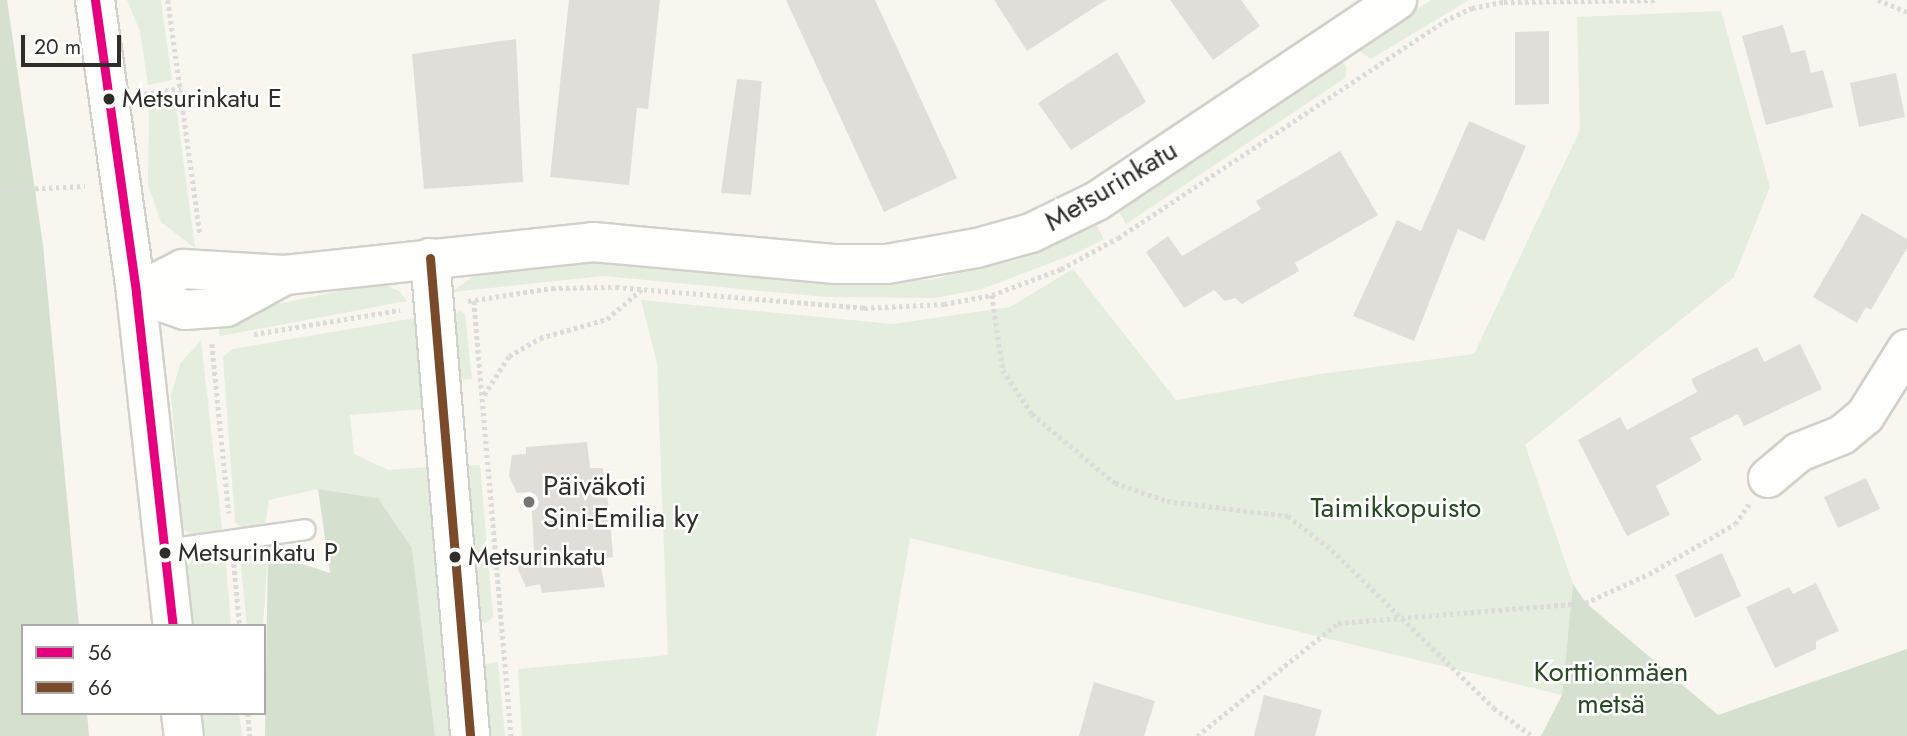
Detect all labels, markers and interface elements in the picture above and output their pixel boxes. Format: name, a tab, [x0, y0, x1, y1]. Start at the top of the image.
scale bar	[24, 21, 124, 65]
text: 20 m	[34, 32, 81, 62]
place label: Metsurinkatu E	[122, 83, 282, 115]
marker: Metsurinkatu E	[102, 92, 116, 106]
street label: Metsurinkatu	[1039, 133, 1183, 239]
place label: Päiväkoti Sini-Emilia ky	[543, 469, 699, 535]
park label: Taimikkopuisto	[1311, 491, 1481, 525]
marker: Päiväkoti Sini-Emilia ky	[521, 494, 537, 510]
place label: Metsurinkatu P	[178, 537, 338, 569]
place label: Metsurinkatu	[468, 541, 606, 573]
marker: Metsurinkatu P	[158, 546, 172, 560]
marker: Metsurinkatu	[448, 550, 462, 564]
legend	[21, 624, 266, 715]
text: 56	[88, 638, 112, 668]
park label: Korttionmäen metsä	[1533, 655, 1689, 721]
text: 66	[88, 673, 112, 703]

